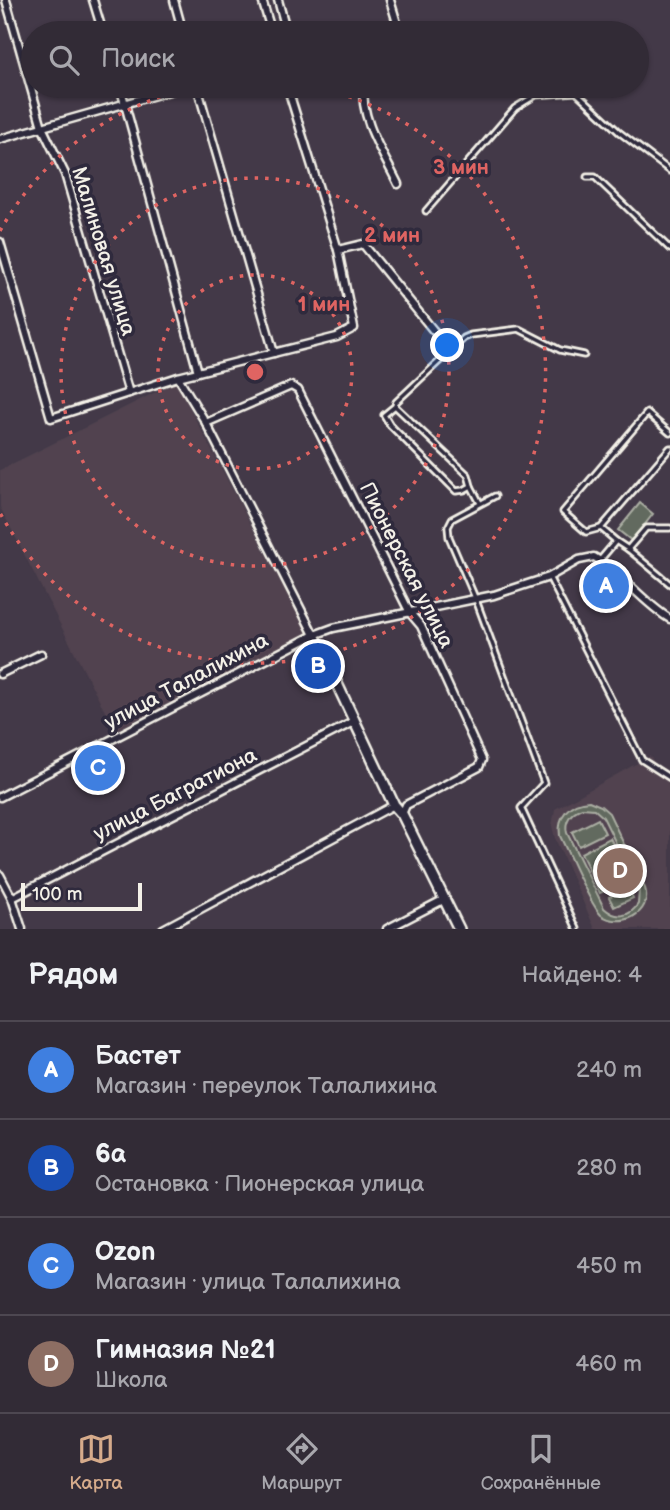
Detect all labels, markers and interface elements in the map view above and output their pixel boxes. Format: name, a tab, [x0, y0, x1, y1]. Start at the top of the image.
search box	[21, 21, 649, 98]
icon: search	[45, 41, 83, 79]
text: Поиск	[101, 44, 175, 75]
text: 3 мин	[433, 155, 489, 180]
street label: Малиновая улица	[66, 164, 141, 339]
text: 2 мин	[364, 223, 420, 248]
text: 1 мин	[298, 292, 350, 317]
your location	[430, 328, 464, 362]
centre of rings	[243, 360, 267, 384]
street label: Пионерская улица	[354, 478, 459, 653]
pin: A	[583, 560, 629, 612]
street label: улица Талалихина	[100, 627, 273, 735]
pin: B	[295, 640, 341, 692]
pin: C	[75, 742, 121, 794]
street label: улица Багратиона	[89, 742, 262, 846]
pin: D	[597, 845, 643, 897]
scale bar	[21, 880, 142, 912]
text: 100 m	[32, 883, 83, 906]
text: Рядом	[28, 957, 118, 993]
text: Найдено: 4	[522, 961, 642, 989]
text: Бастет	[95, 1041, 181, 1072]
text: A	[44, 1056, 58, 1084]
text: 240 m	[576, 1056, 642, 1084]
text: Магазин · переулок Талалихина	[95, 1072, 437, 1100]
text: 6а	[95, 1139, 126, 1170]
text: B	[43, 1154, 59, 1182]
text: 280 m	[576, 1154, 642, 1182]
text: Остановка · Пионерская улица	[95, 1170, 424, 1198]
text: Ozon	[95, 1237, 156, 1268]
text: C	[43, 1252, 59, 1280]
text: 450 m	[576, 1252, 642, 1280]
text: Магазин · улица Талалихина	[95, 1268, 401, 1296]
text: Гимназия №21	[95, 1335, 276, 1366]
text: D	[43, 1350, 59, 1378]
text: 460 m	[575, 1350, 642, 1378]
text: Школа	[95, 1366, 168, 1394]
tab: Карта	[69, 1430, 123, 1495]
tab: Маршрут	[261, 1430, 342, 1495]
tab: Сохранённые	[481, 1430, 601, 1495]

